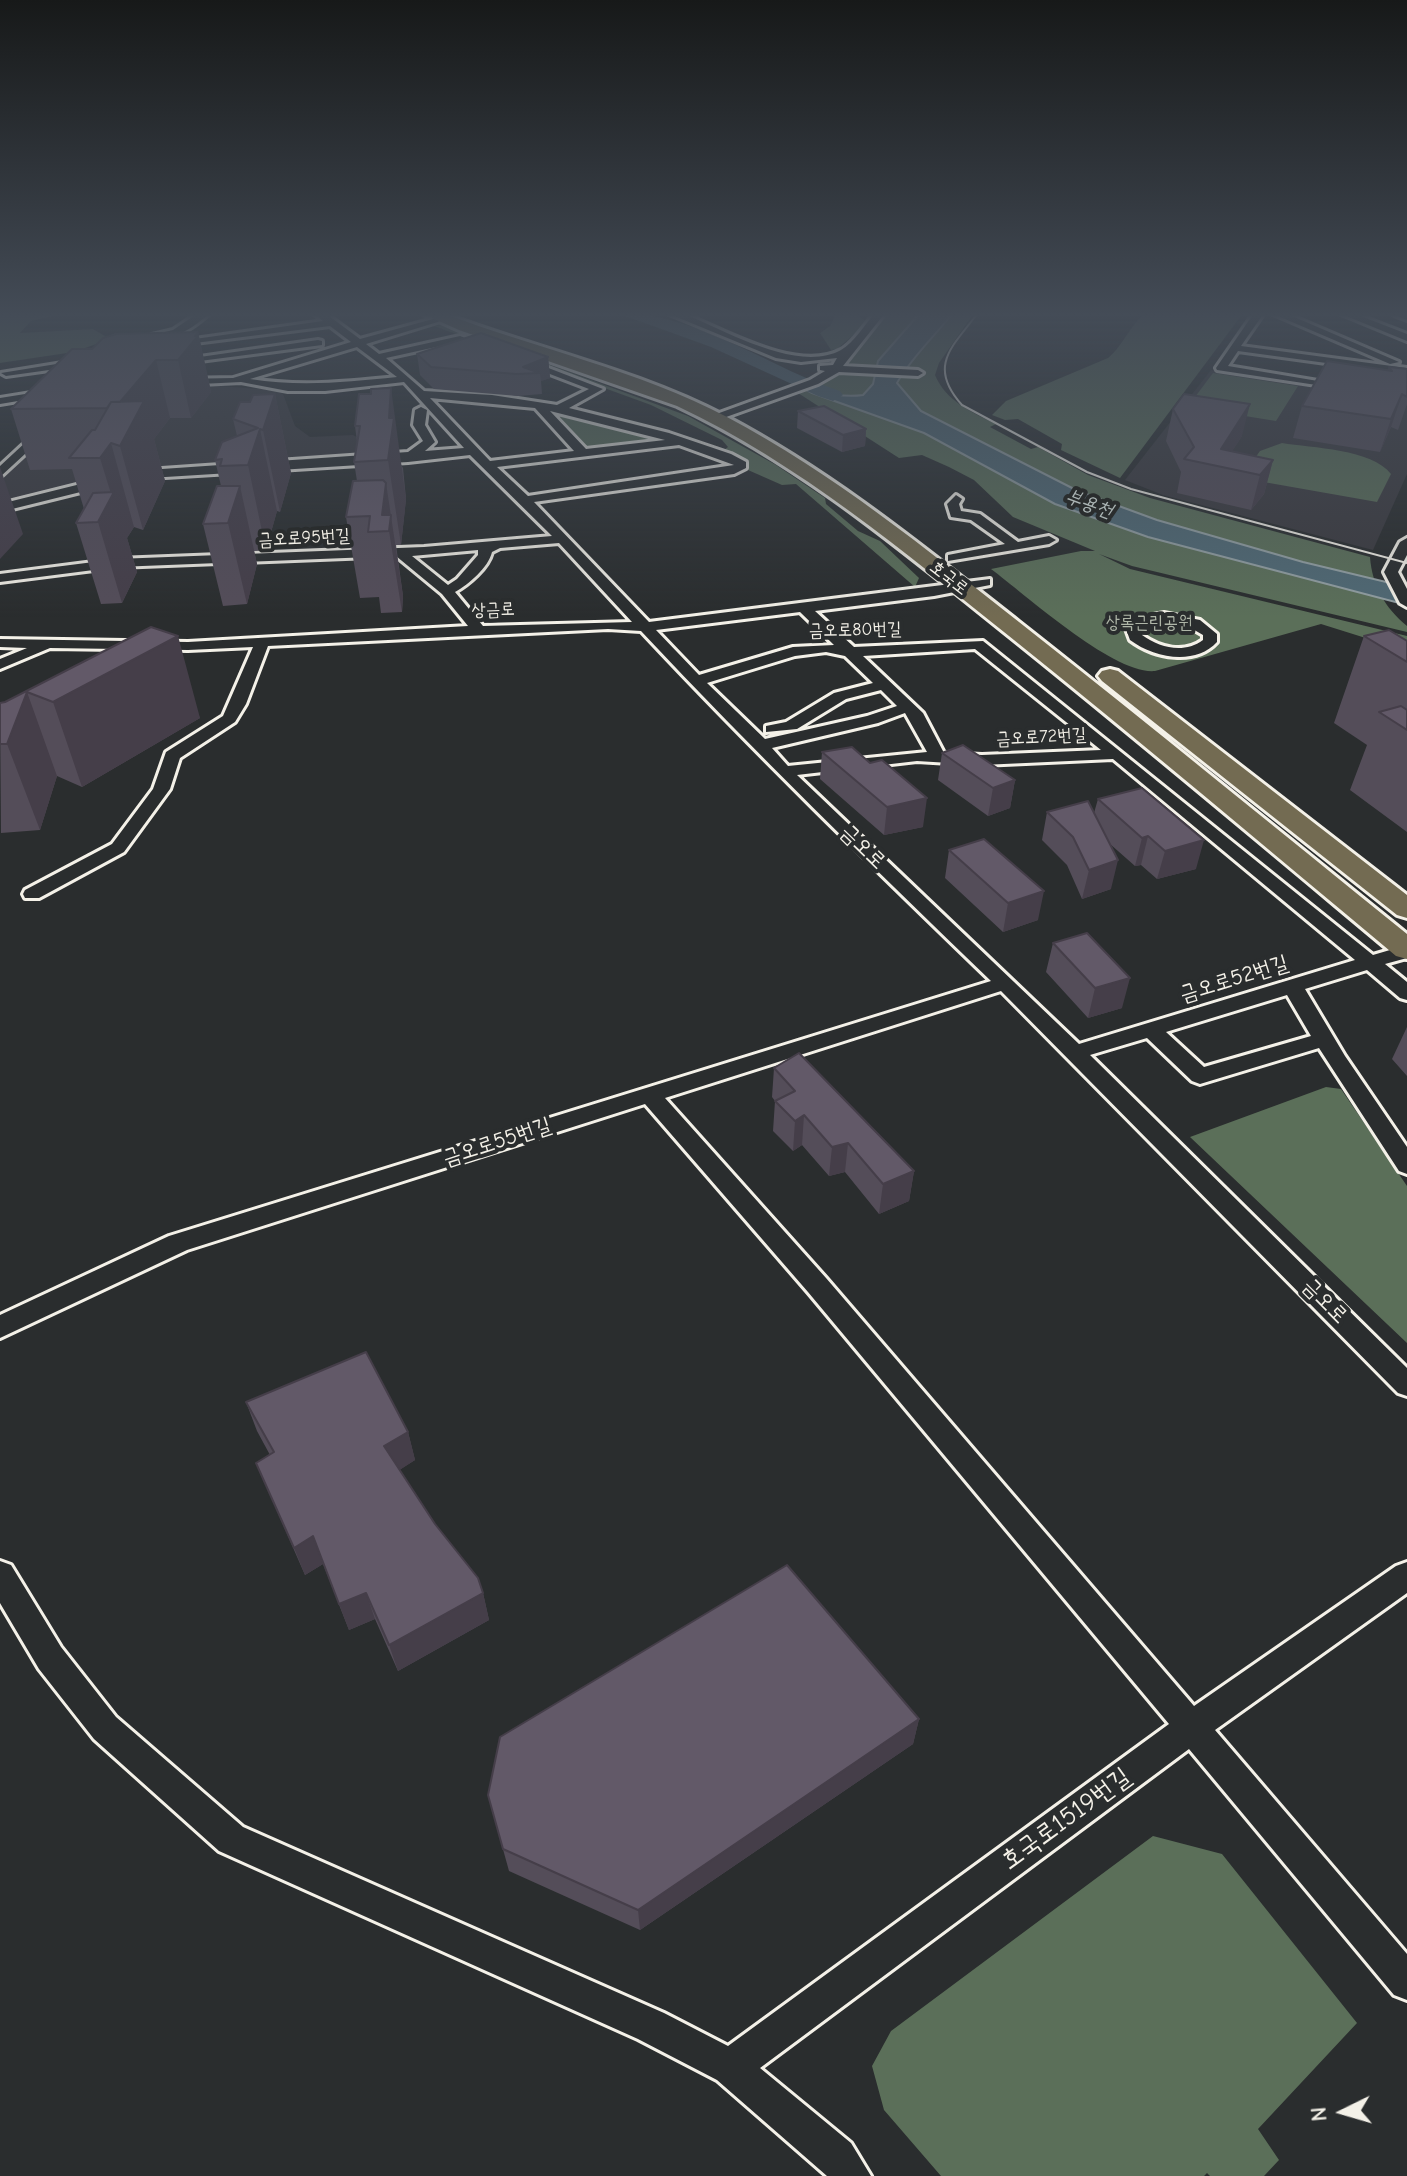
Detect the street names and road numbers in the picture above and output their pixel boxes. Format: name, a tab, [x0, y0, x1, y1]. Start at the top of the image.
street label: 금오로95번길	[258, 525, 350, 551]
street label: 호국로	[925, 556, 973, 600]
street label: 상금로	[471, 598, 515, 622]
street label: 금오로80번길	[808, 618, 902, 642]
street label: 금오로72번길	[995, 724, 1087, 750]
street label: 금오로	[835, 819, 891, 875]
street label: 금오로52번길	[1177, 950, 1291, 1008]
street label: 금오로55번길	[439, 1112, 555, 1172]
street label: 금오로	[1297, 1273, 1353, 1329]
street label: 호국로1519번길	[995, 1761, 1137, 1877]

